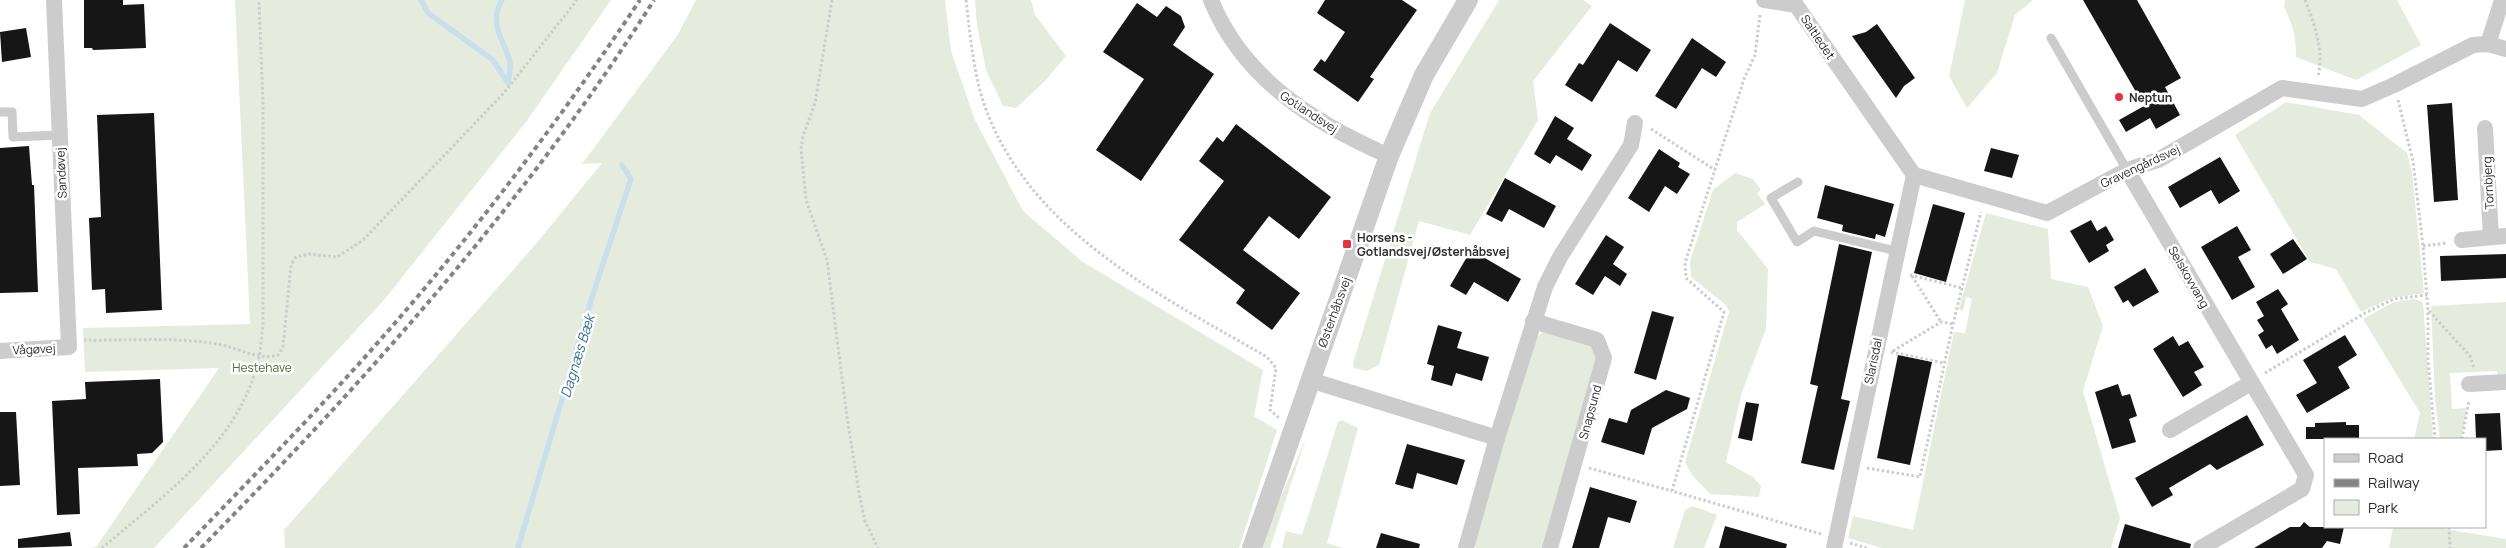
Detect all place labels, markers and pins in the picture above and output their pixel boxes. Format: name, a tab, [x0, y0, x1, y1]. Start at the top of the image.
place label: Neptun	[2129, 89, 2172, 106]
marker: Neptun	[2113, 91, 2125, 103]
place label: Horsens - Gotlandsvej/Østerhåbsvej	[1357, 229, 1509, 260]
marker: Horsens - Gotlandsvej/Østerhåbsvej	[1341, 238, 1353, 250]

